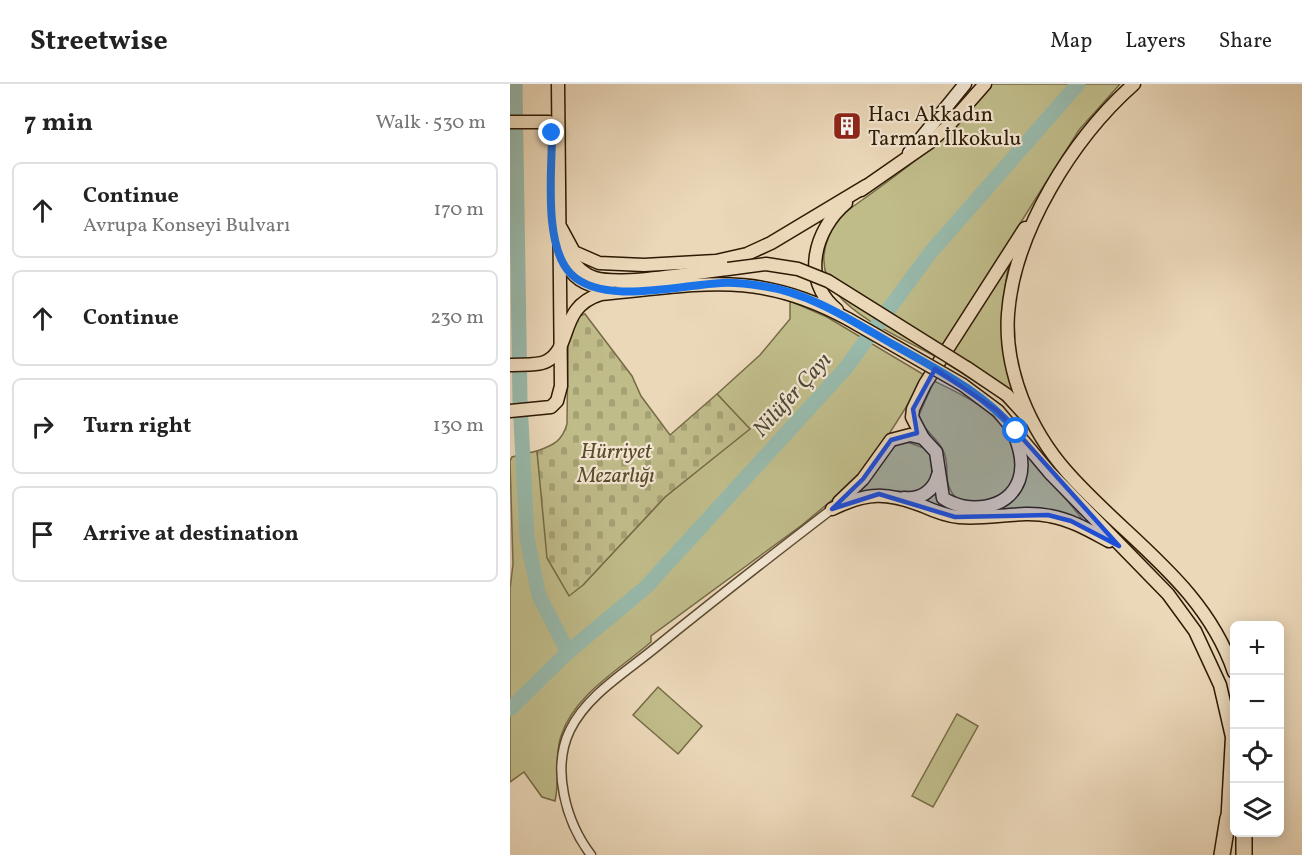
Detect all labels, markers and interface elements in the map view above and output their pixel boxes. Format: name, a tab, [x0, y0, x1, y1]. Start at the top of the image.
text: Streetwise	[30, 22, 168, 61]
text: Map	[1050, 27, 1092, 56]
text: Layers	[1125, 27, 1186, 56]
text: Share	[1219, 27, 1272, 56]
place label: Hacı Akkadın Tarman İlkokulu	[868, 101, 1021, 154]
text: 7 min	[24, 105, 93, 141]
text: Walk · 530 m	[375, 109, 486, 137]
building icon: Hacı Akkadın Tarman İlkokulu	[831, 110, 863, 142]
route end	[538, 119, 564, 145]
text: Continue	[83, 181, 179, 212]
icon: ahead	[26, 194, 59, 227]
text: 170 m	[434, 196, 484, 224]
text: Avrupa Konseyi Bulvarı	[83, 212, 290, 240]
icon: ahead	[26, 302, 59, 335]
text: Continue	[83, 303, 179, 334]
text: 230 m	[430, 304, 484, 332]
water label: Nilüfer Çayı	[746, 347, 839, 445]
icon: right	[26, 410, 59, 443]
text: Turn right	[83, 411, 191, 442]
text: 130 m	[433, 412, 484, 440]
route start	[1002, 417, 1028, 443]
park label: Hürriyet Mezarlığı	[577, 438, 654, 491]
icon: arrive	[26, 518, 59, 551]
text: Arrive at destination	[83, 519, 299, 550]
map controls	[1230, 621, 1284, 837]
button: +	[1230, 621, 1284, 675]
button: −	[1230, 675, 1284, 729]
button: locate	[1230, 729, 1284, 783]
button: layers	[1230, 783, 1284, 837]

